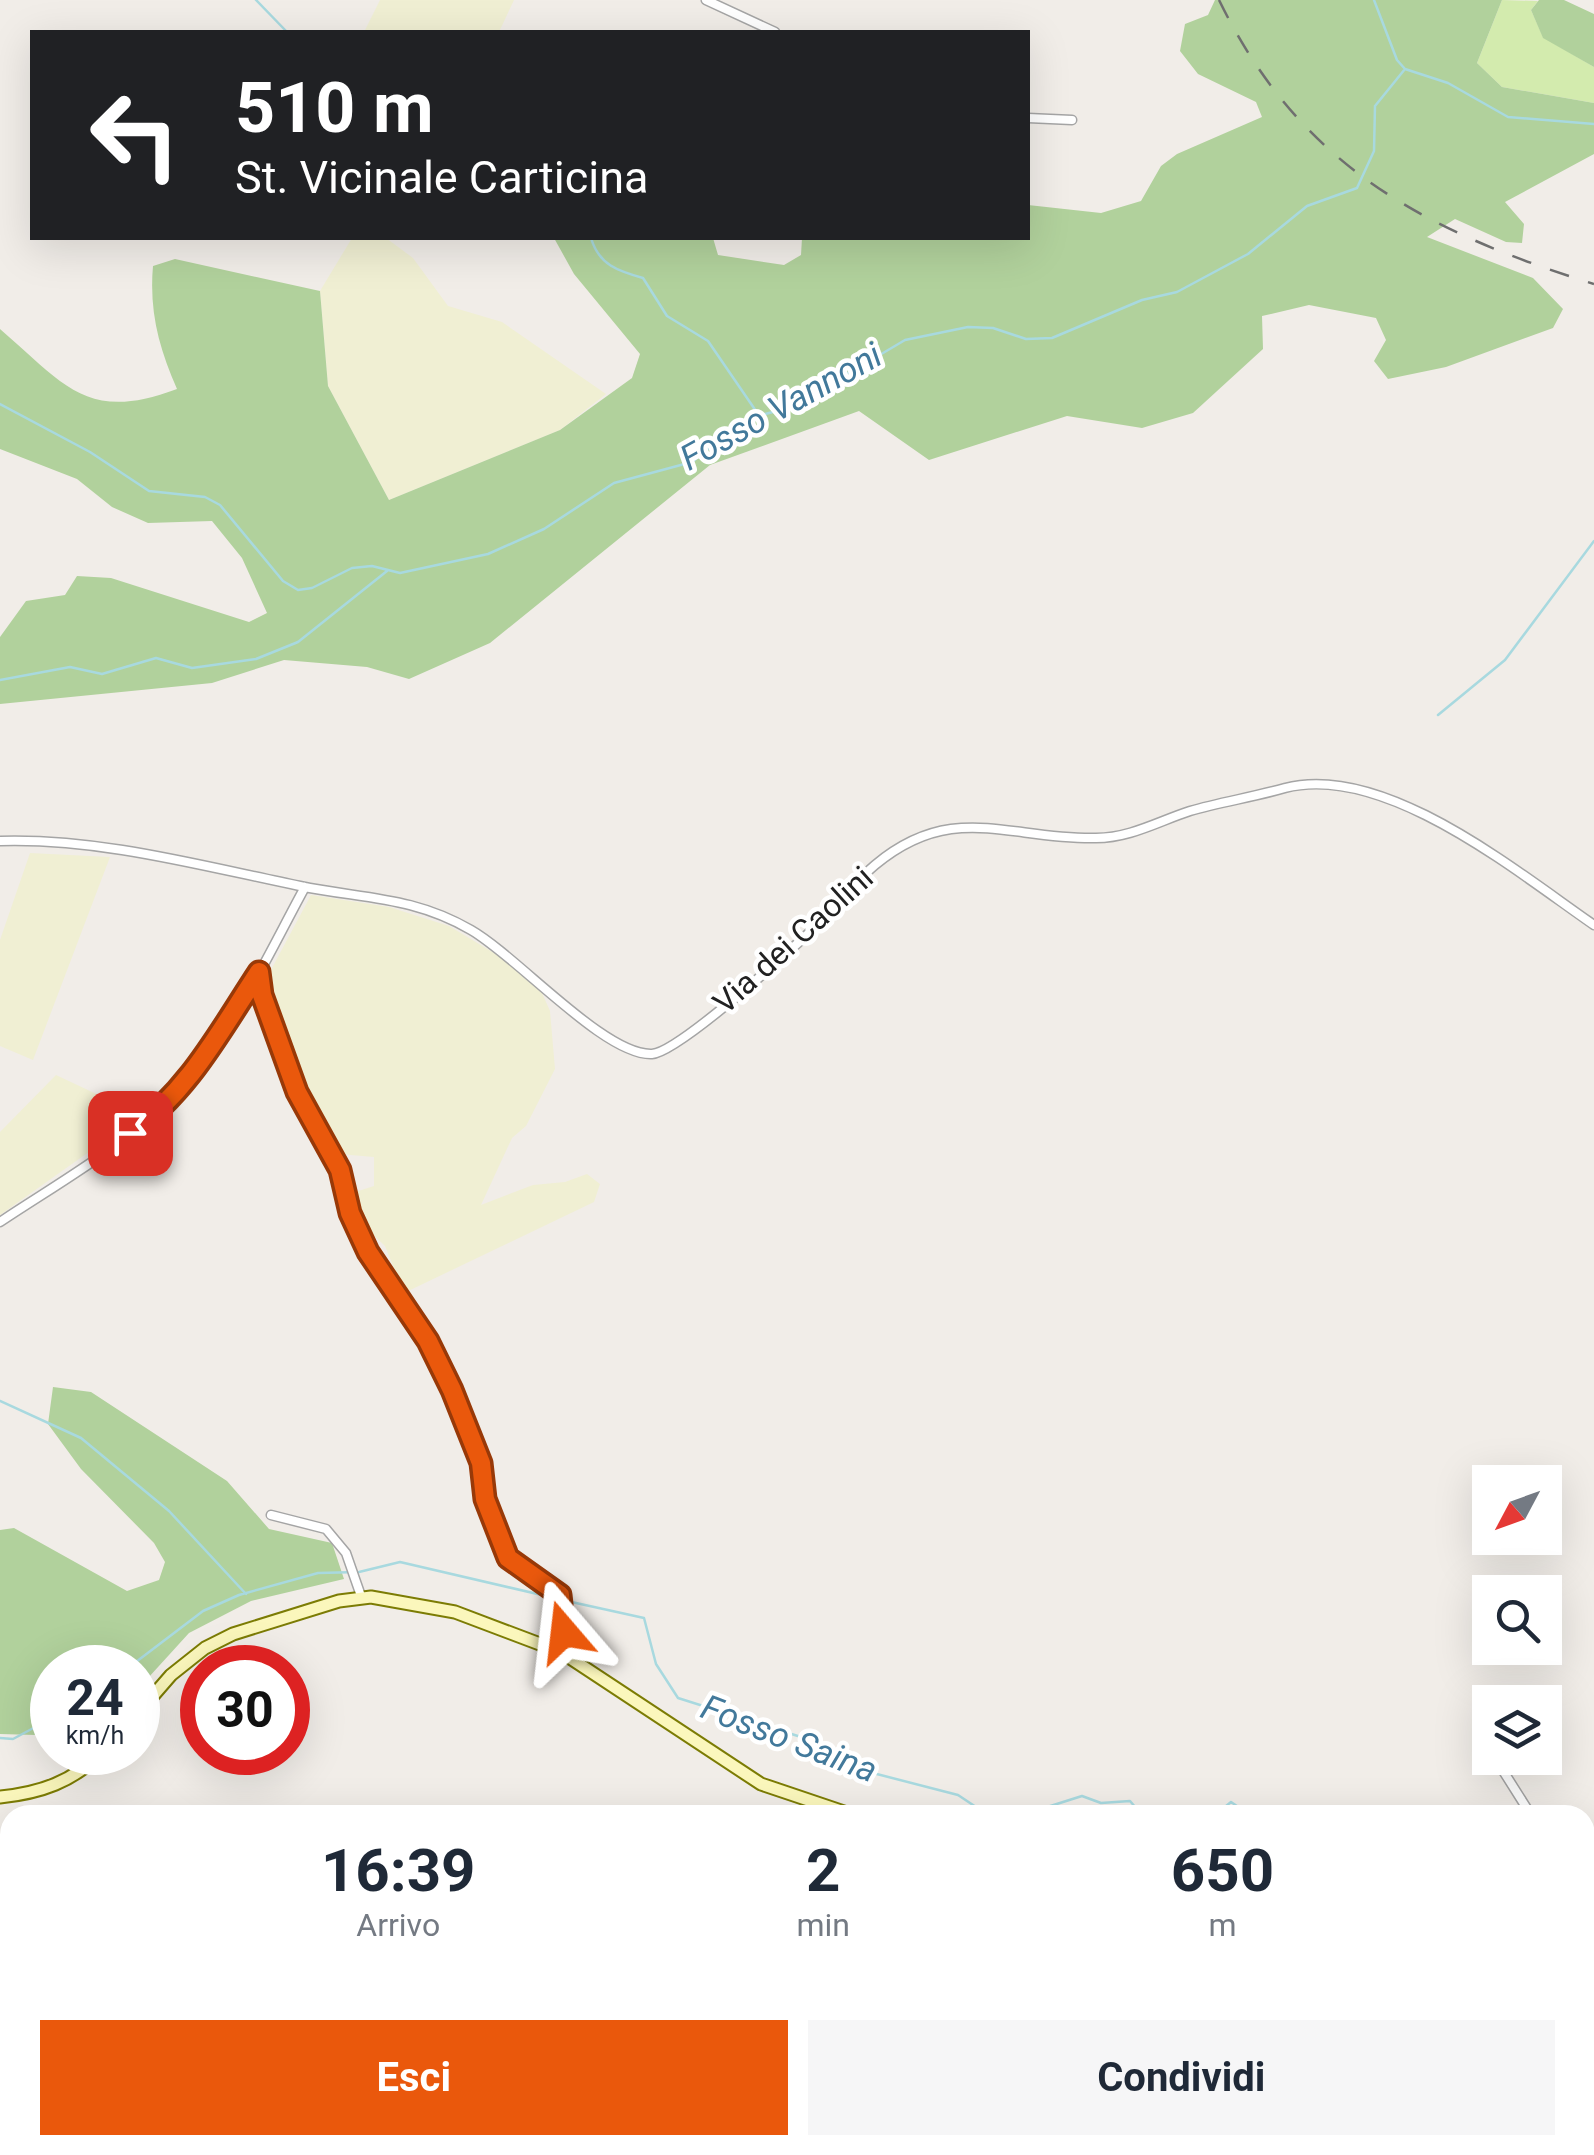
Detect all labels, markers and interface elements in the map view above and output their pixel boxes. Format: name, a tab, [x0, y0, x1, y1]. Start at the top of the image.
text: 510 m	[235, 67, 434, 149]
icon: left	[70, 70, 200, 200]
text: St. Vicinale Carticina	[235, 151, 648, 204]
water label: Fosso Vannoni	[673, 334, 890, 479]
street label: Via dei Caolini	[705, 858, 881, 1022]
pin	[88, 1091, 173, 1176]
icon: arrive	[103, 1106, 158, 1161]
north arrow	[1472, 1465, 1562, 1555]
map controls	[1472, 1465, 1562, 1775]
button: search	[1472, 1575, 1562, 1665]
position arrow	[512, 1580, 616, 1684]
speed limit sign: 30	[180, 1645, 310, 1775]
text: 24	[66, 1669, 124, 1727]
button: layers	[1472, 1685, 1562, 1775]
water label: Fosso Saina	[695, 1687, 883, 1791]
text: km/h	[66, 1721, 124, 1750]
text: 16:39	[321, 1835, 476, 1906]
text: 2	[806, 1835, 840, 1906]
text: 650	[1171, 1835, 1274, 1906]
text: Arrivo	[356, 1906, 440, 1944]
text: min	[796, 1906, 850, 1944]
text: m	[1208, 1906, 1236, 1944]
button: Esci	[40, 2020, 788, 2135]
button: Condividi	[808, 2020, 1555, 2135]

